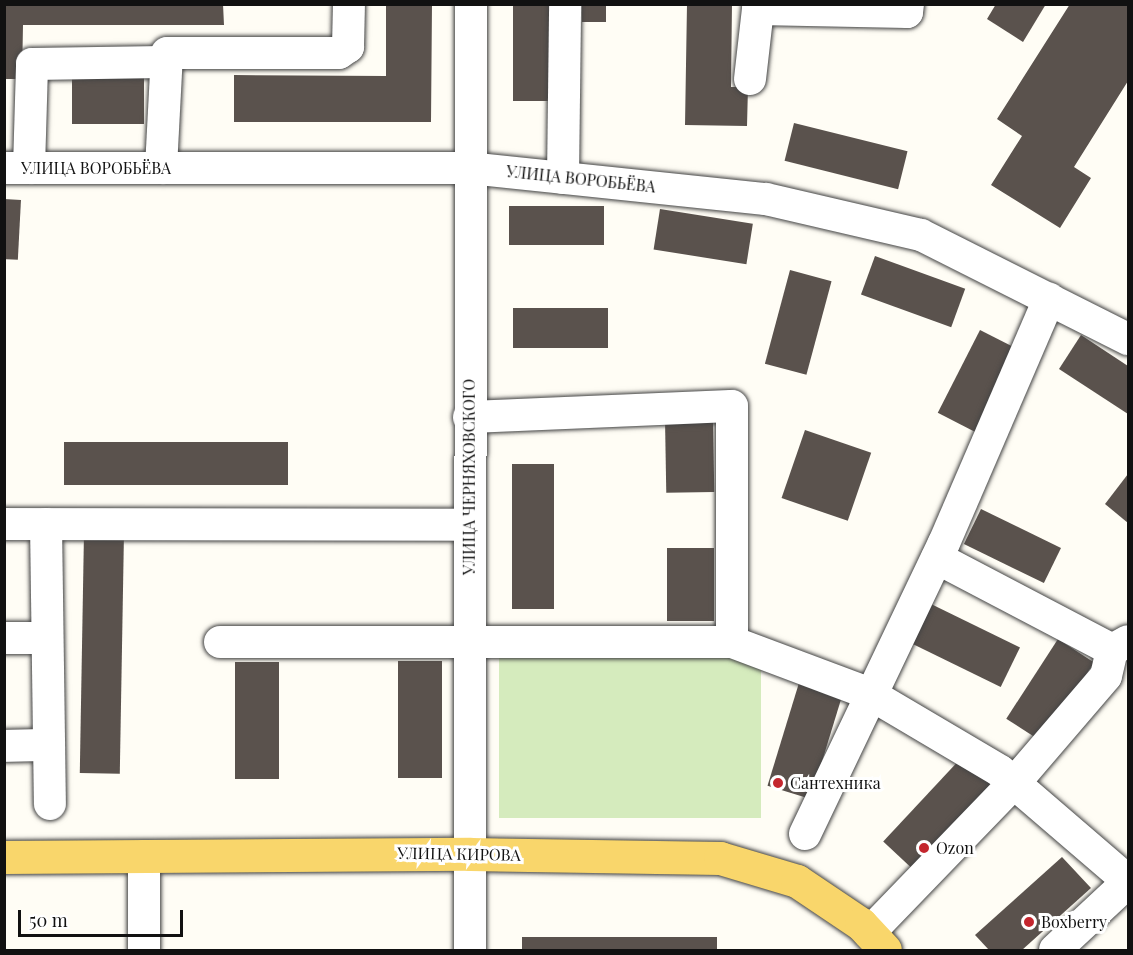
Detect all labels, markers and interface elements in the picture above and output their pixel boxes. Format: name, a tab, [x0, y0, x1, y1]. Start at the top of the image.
street label: УЛИЦА ВОРОБЬЁВА	[21, 158, 171, 178]
street label: УЛИЦА ВОРОБЬЁВА	[505, 162, 657, 196]
street label: УЛИЦА ЧЕРНЯХОВСКОГО	[459, 379, 479, 575]
place label: Сантехника	[790, 773, 881, 793]
marker: Сантехника	[771, 776, 785, 790]
place label: Ozon	[936, 838, 974, 858]
marker: Ozon	[917, 841, 931, 855]
street label: УЛИЦА КИРОВА	[397, 843, 521, 865]
scale bar	[21, 898, 186, 936]
text: 50 m	[29, 908, 68, 932]
place label: Boxberry	[1041, 912, 1107, 932]
marker: Boxberry	[1022, 915, 1036, 929]

